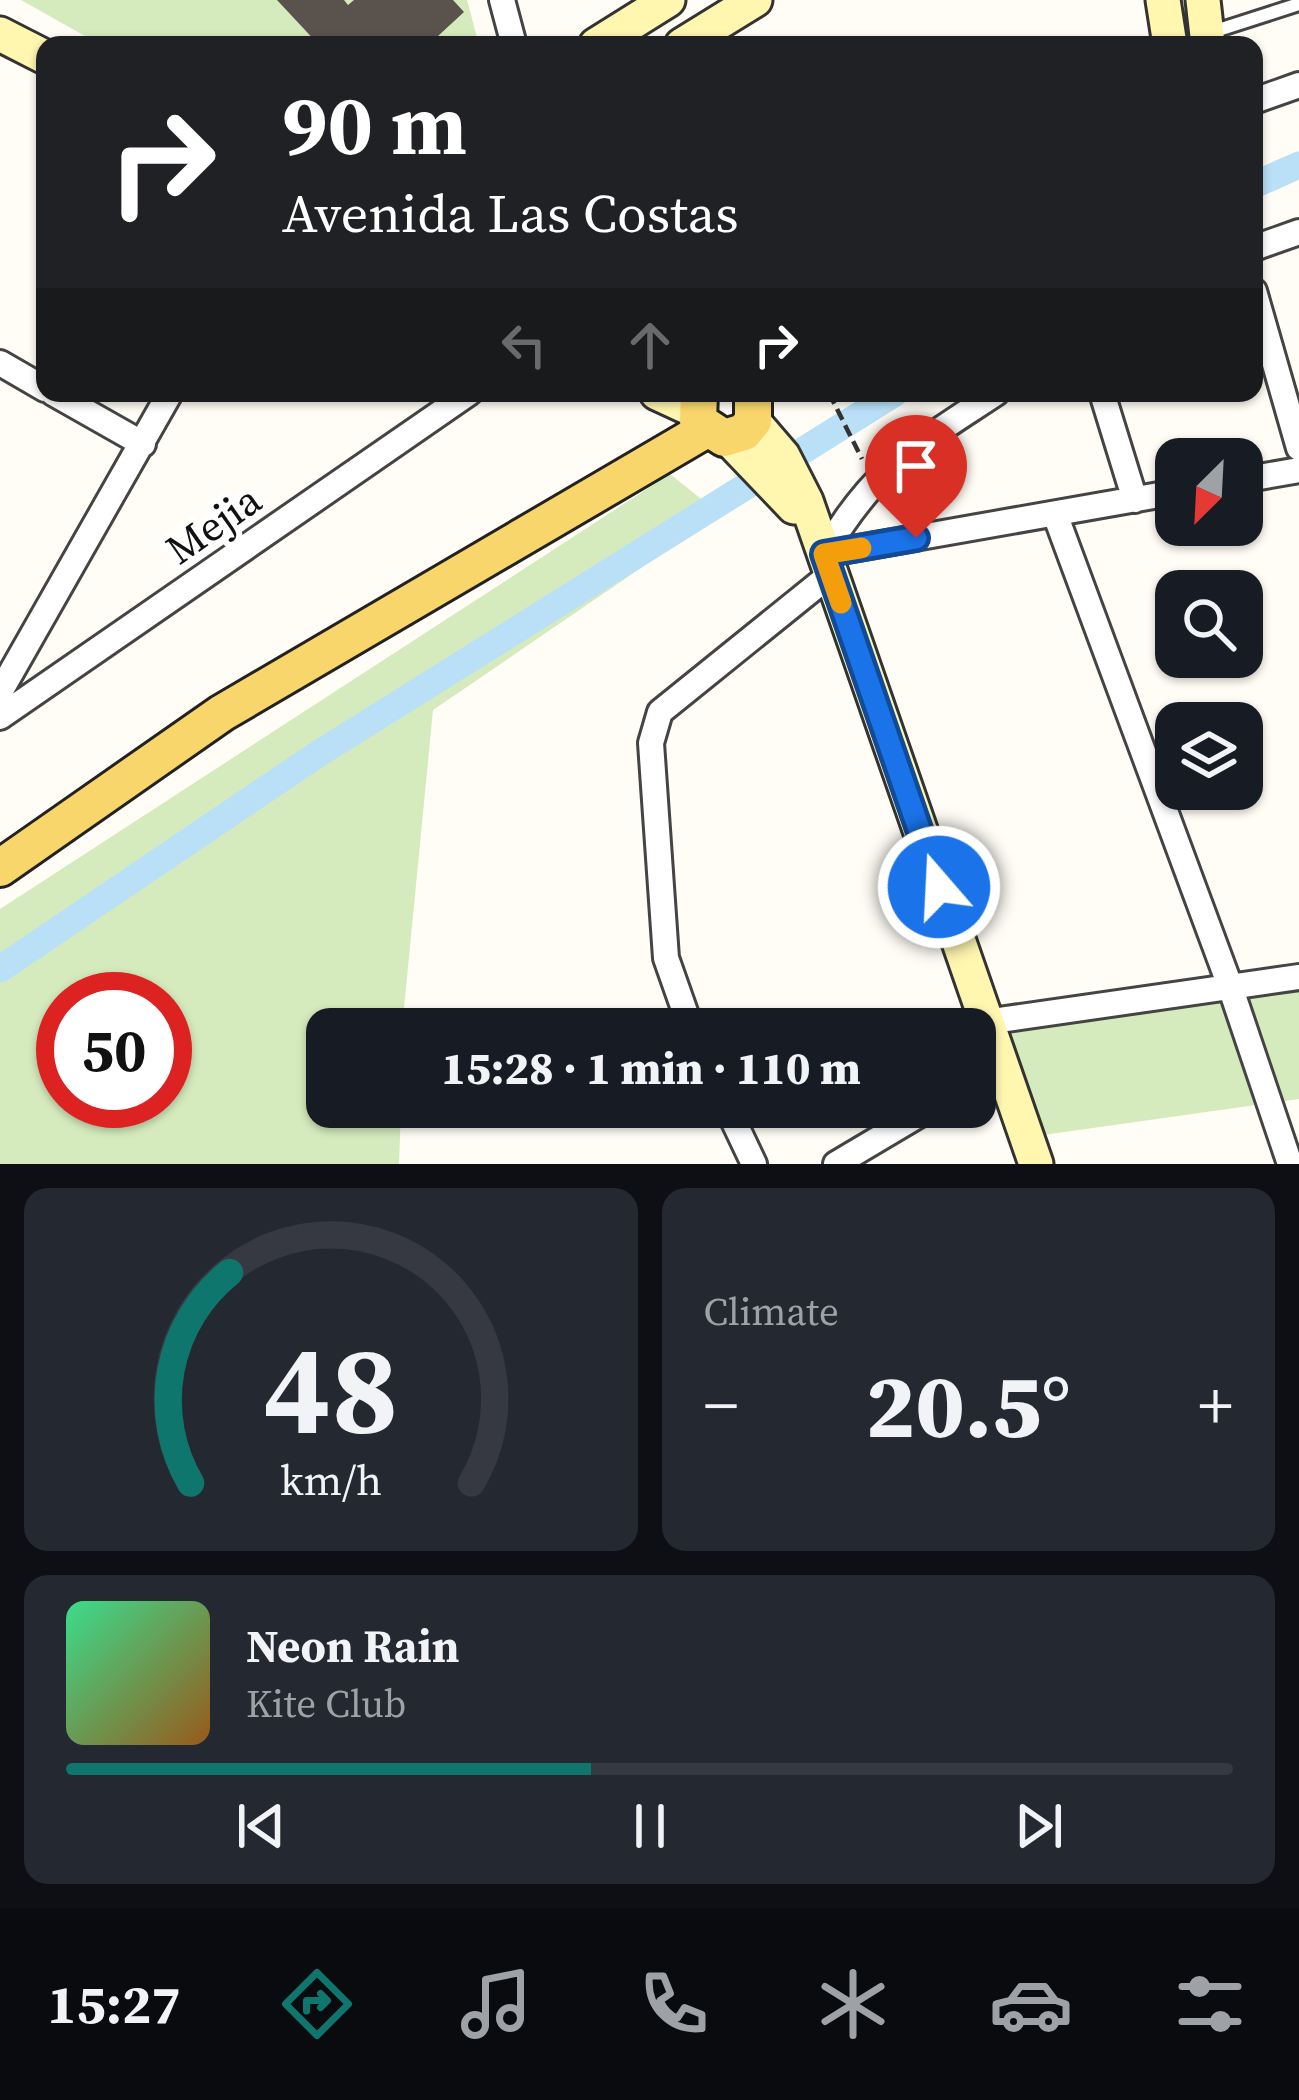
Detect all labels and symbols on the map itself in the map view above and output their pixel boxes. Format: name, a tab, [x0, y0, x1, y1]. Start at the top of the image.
pin	[865, 415, 967, 538]
north arrow	[1155, 438, 1263, 546]
street label: Mejia	[154, 470, 273, 578]
position arrow	[876, 824, 1002, 950]
speed limit sign: 50	[36, 972, 192, 1128]

